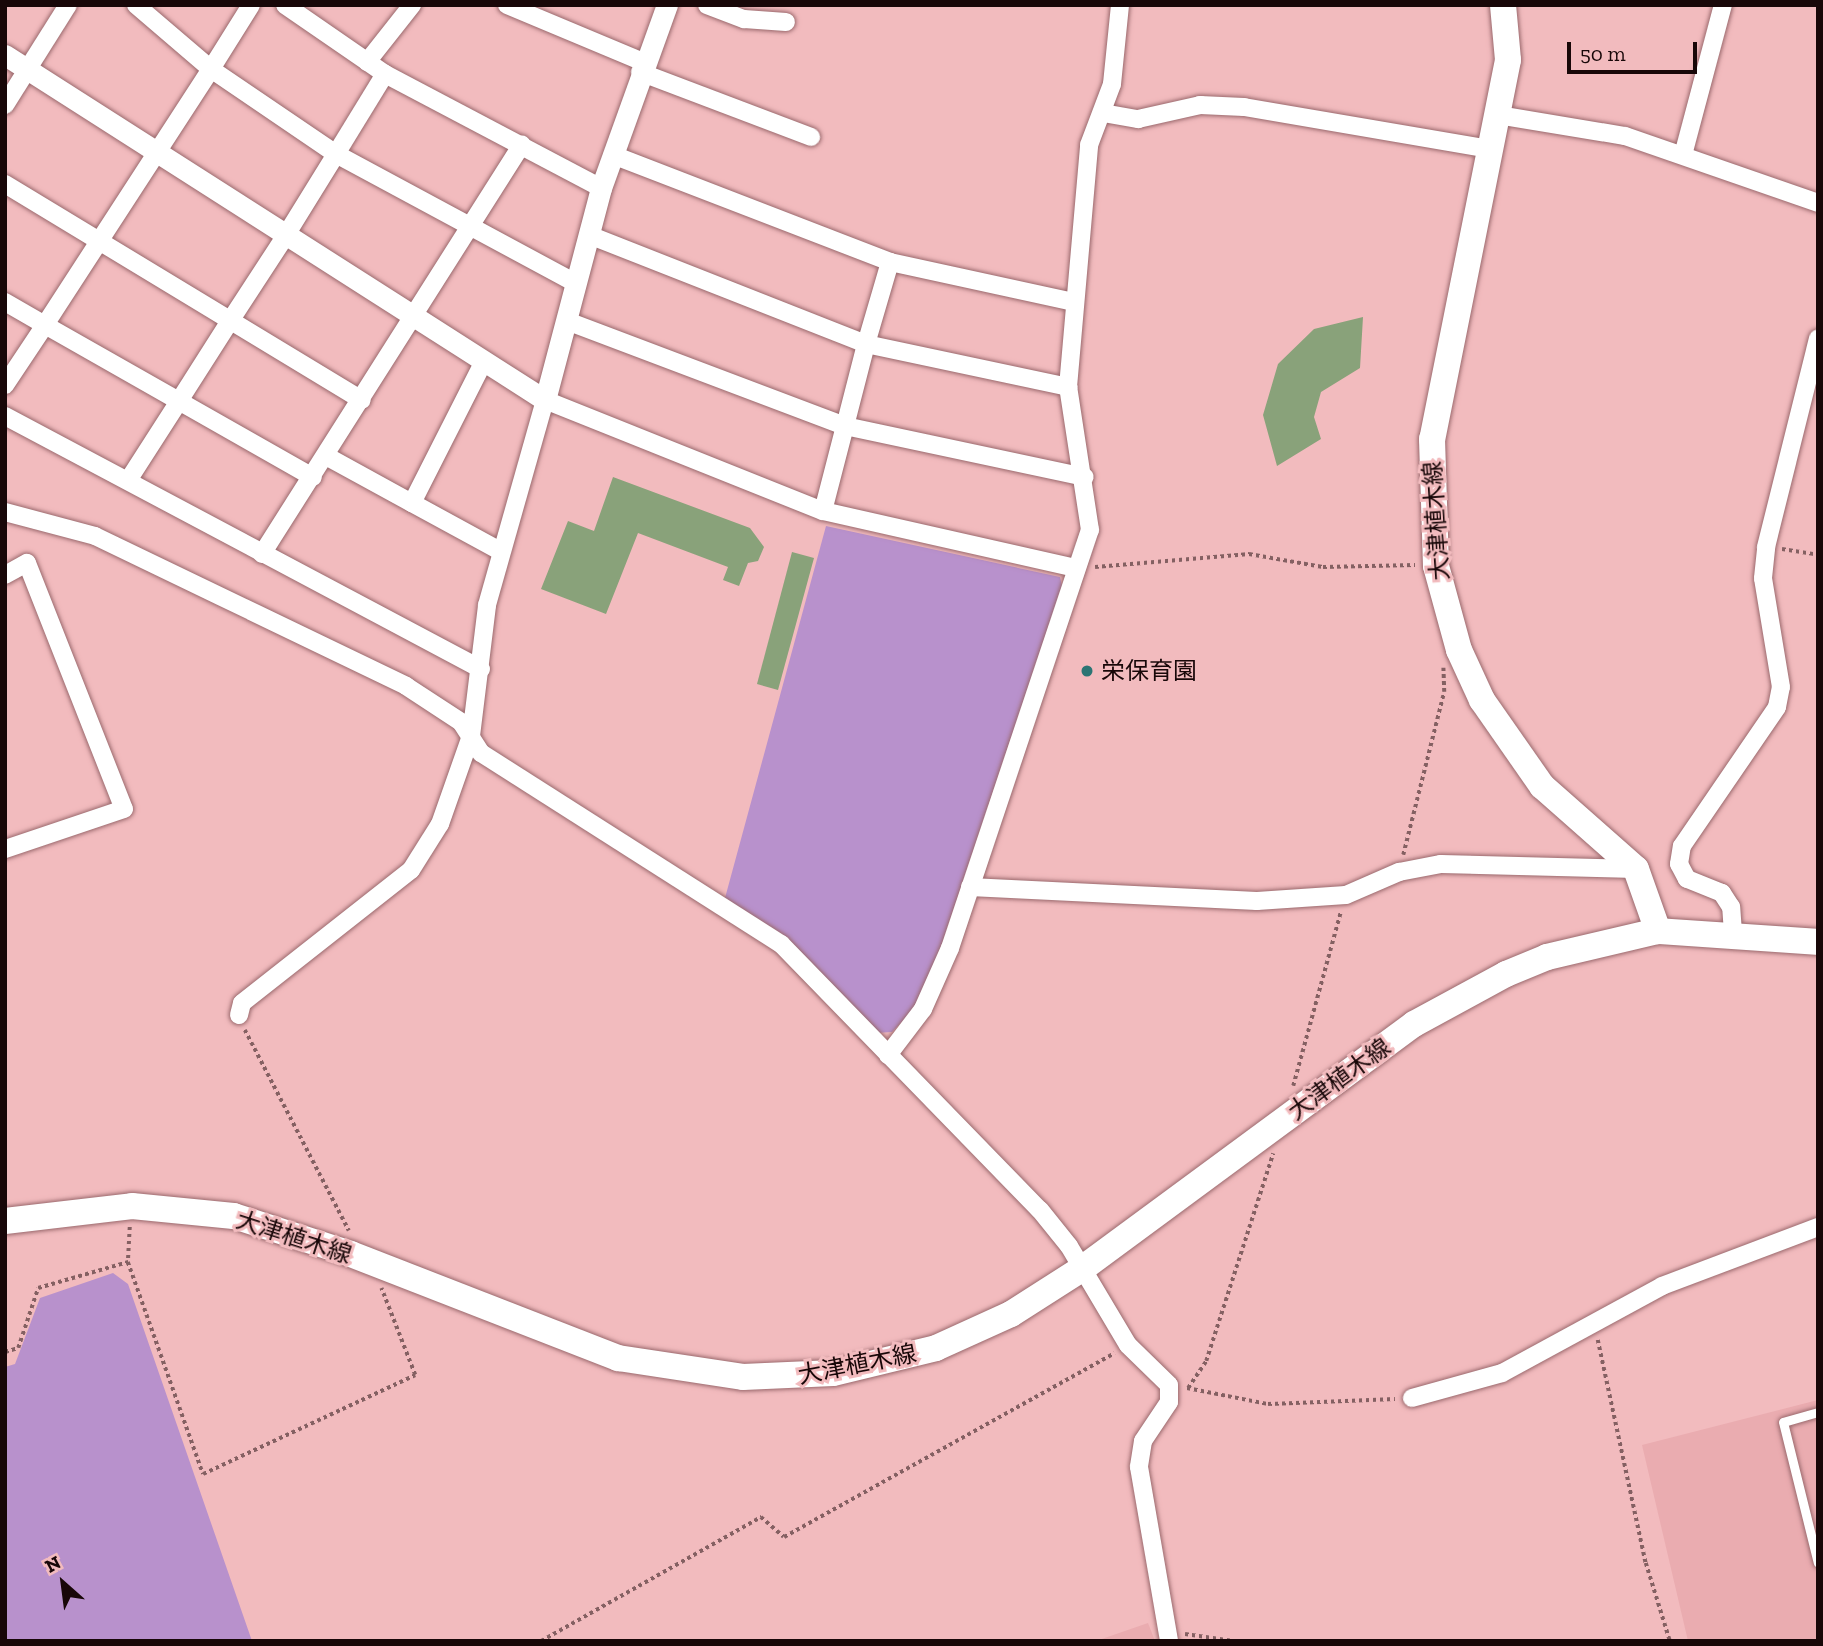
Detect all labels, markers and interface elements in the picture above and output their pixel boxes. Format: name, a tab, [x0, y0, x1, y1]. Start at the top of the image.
scale bar	[1571, 28, 1700, 72]
text: 50 m	[1580, 41, 1626, 66]
street label: 大津植木線	[1417, 460, 1455, 582]
place label: 栄保育園	[1101, 657, 1197, 685]
marker: 栄保育園	[1079, 663, 1095, 679]
street label: 大津植木線	[1282, 1032, 1396, 1126]
street label: 大津植木線	[232, 1205, 356, 1269]
street label: 大津植木線	[795, 1338, 919, 1390]
north arrow	[28, 1548, 98, 1618]
text: N	[41, 1550, 65, 1578]

